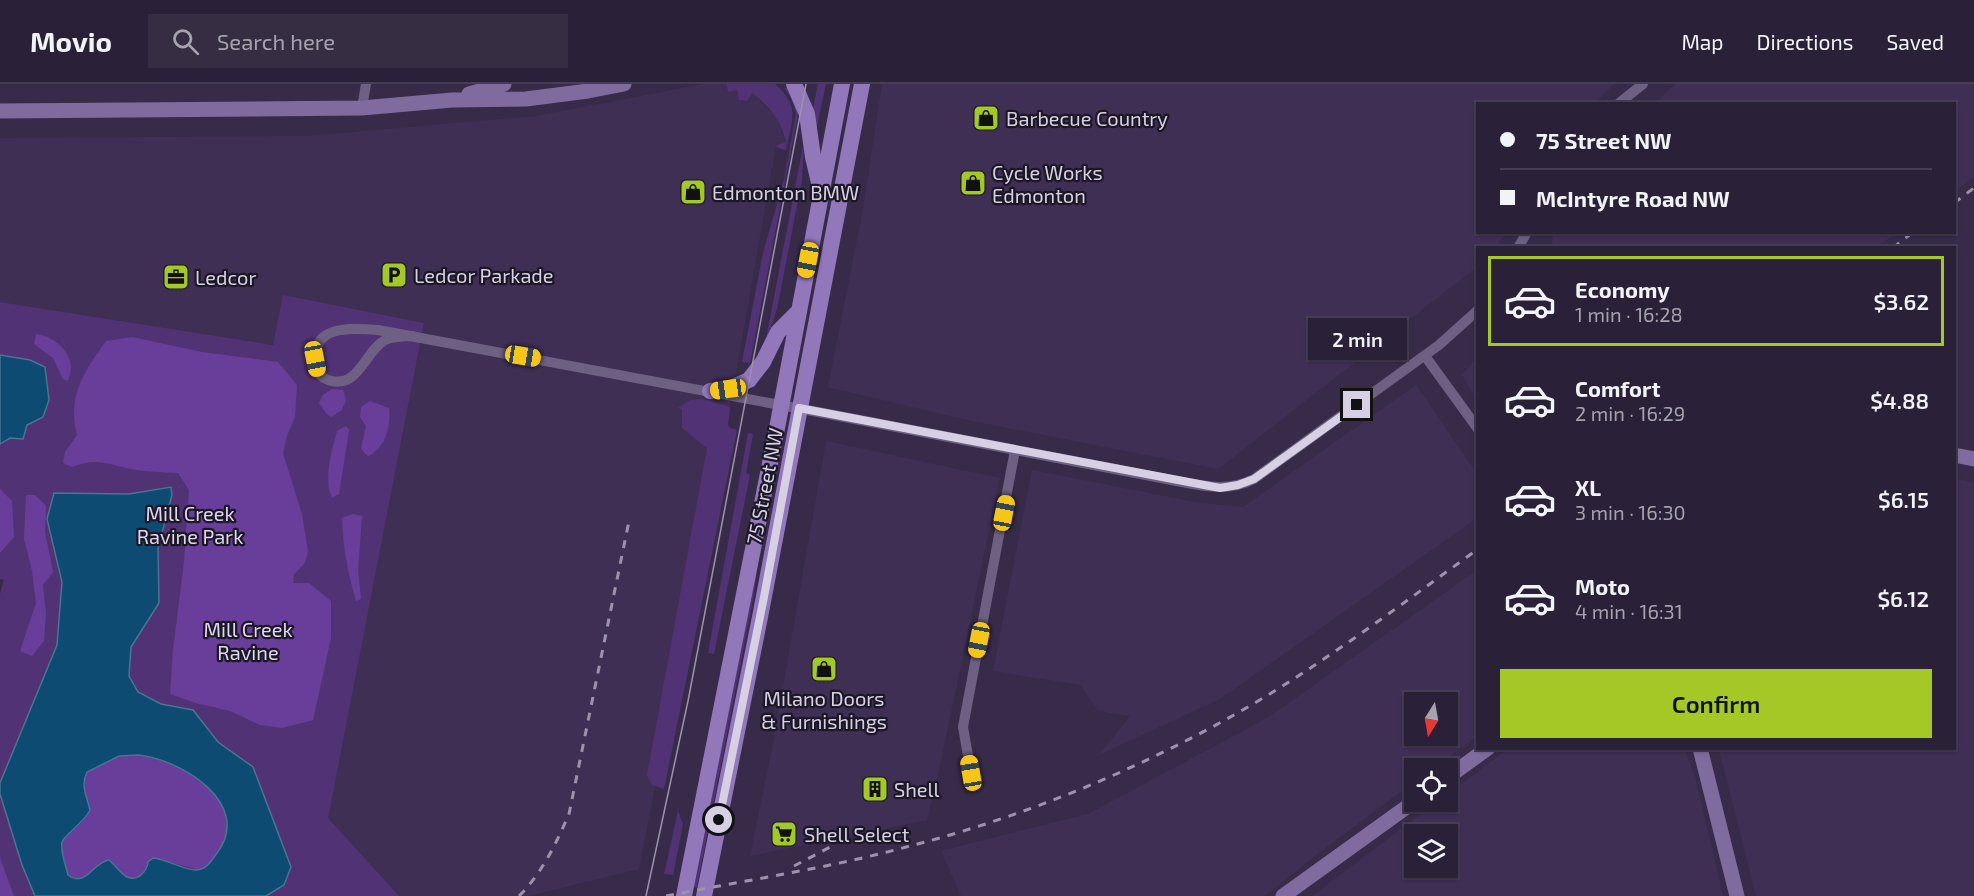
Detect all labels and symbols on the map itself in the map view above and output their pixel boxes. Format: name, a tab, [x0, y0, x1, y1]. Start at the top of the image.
shop icon: Barbecue Country	[971, 103, 1001, 133]
place label: Barbecue Country	[1006, 106, 1168, 130]
place label: Cycle Works Edmonton	[992, 160, 1103, 207]
shop icon: Cycle Works Edmonton	[958, 168, 988, 198]
shop icon: Edmonton BMW	[678, 177, 708, 207]
place label: Edmonton BMW	[712, 180, 859, 204]
car	[796, 241, 820, 279]
parking icon: Ledcor Parkade	[379, 260, 409, 290]
office icon: Ledcor	[161, 262, 191, 292]
place label: Ledcor Parkade	[414, 263, 554, 287]
place label: Ledcor	[195, 265, 256, 289]
callout: 2 min	[1308, 318, 1406, 360]
car	[303, 340, 327, 378]
car	[504, 344, 542, 368]
car	[709, 378, 747, 400]
route end	[1343, 391, 1370, 418]
street label: 75 Street NW	[741, 426, 787, 546]
car	[992, 494, 1016, 532]
park label: Mill Creek Ravine Park	[137, 501, 243, 548]
park label: Mill Creek Ravine	[203, 617, 293, 664]
car	[967, 621, 991, 659]
shop icon: Milano Doors & Furnishings	[809, 654, 839, 684]
place label: Milano Doors & Furnishings	[761, 686, 887, 733]
north arrow	[1404, 692, 1458, 746]
car	[959, 754, 983, 792]
building icon: Shell	[860, 774, 890, 804]
place label: Shell	[894, 777, 940, 801]
route start	[705, 806, 732, 833]
supermarket icon: Shell Select	[769, 819, 799, 849]
place label: Shell Select	[804, 822, 910, 846]

